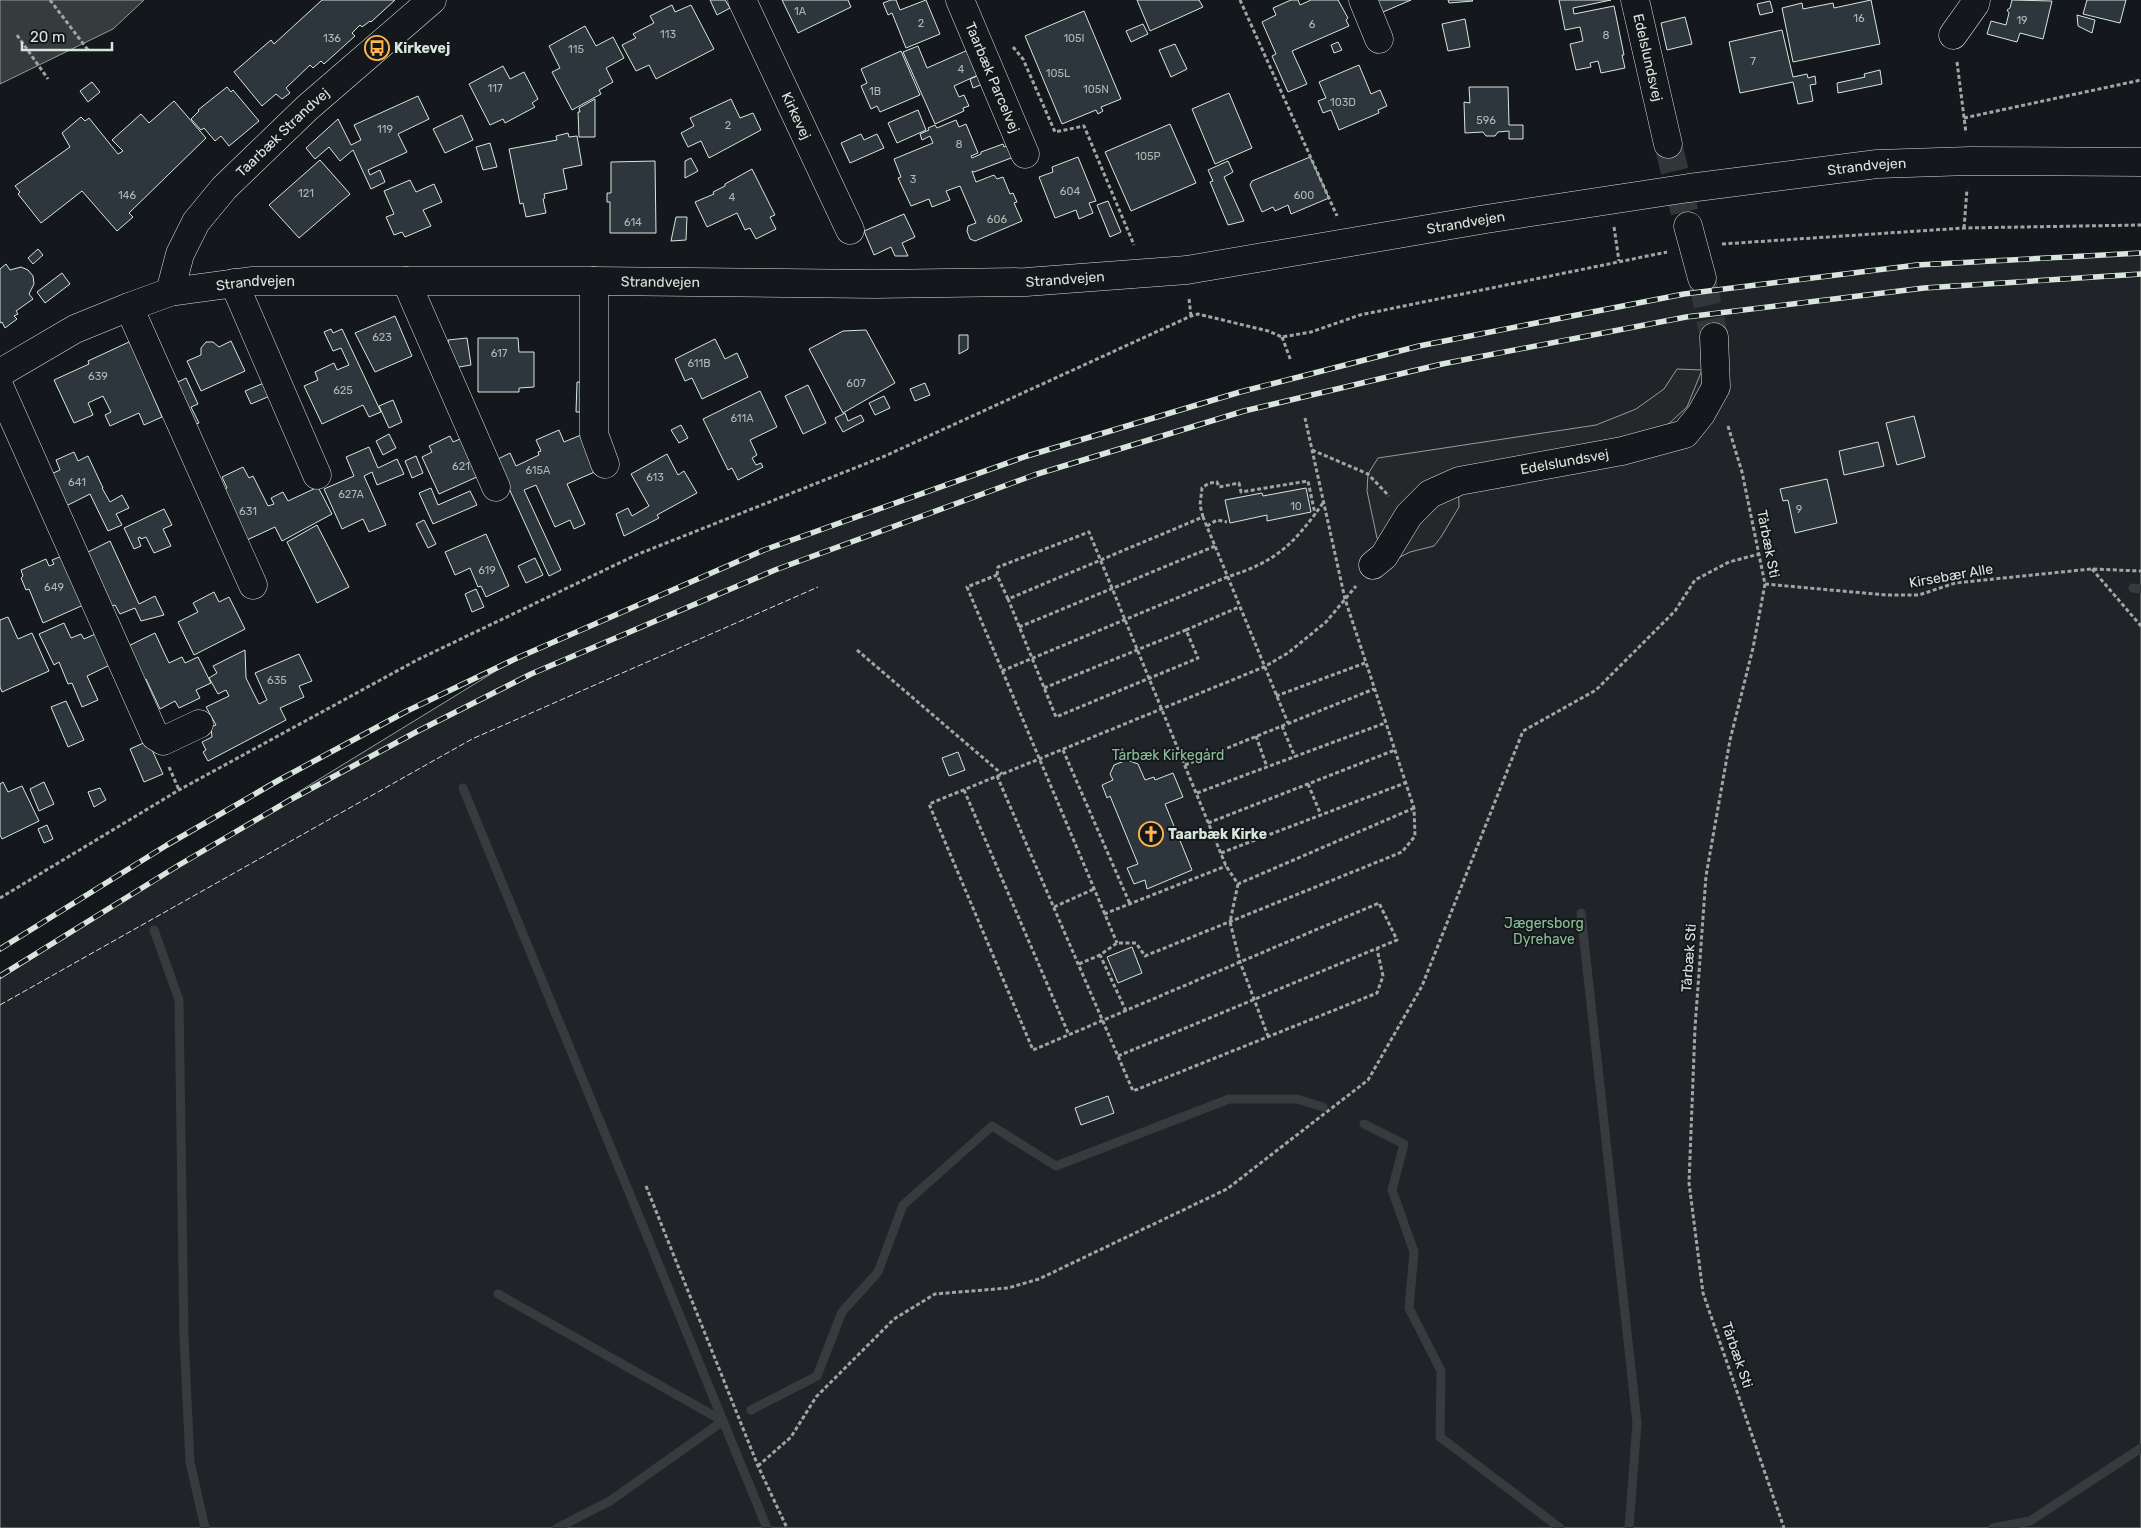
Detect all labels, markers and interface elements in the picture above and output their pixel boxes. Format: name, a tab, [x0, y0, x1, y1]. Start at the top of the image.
house number: 1A	[794, 5, 807, 18]
street label: Edelslundsvej	[1630, 12, 1666, 103]
house number: 16	[1853, 12, 1865, 25]
house number: 19	[2016, 14, 2028, 27]
house number: 2	[918, 17, 924, 30]
house number: 6	[1309, 18, 1316, 31]
street label: Taarbæk Parcelvej	[962, 19, 1024, 135]
scale bar	[22, 20, 112, 52]
text: 20 m	[30, 28, 65, 46]
house number: 113	[660, 28, 676, 41]
house number: 8	[1603, 29, 1610, 42]
house number: 136	[323, 32, 341, 45]
house number: 105I	[1063, 32, 1085, 45]
bus stop icon: Kirkevej	[364, 35, 390, 61]
place label: Kirkevej	[394, 40, 450, 57]
house number: 115	[568, 43, 584, 56]
house number: 7	[1750, 55, 1756, 68]
house number: 4	[958, 63, 965, 76]
house number: 105L	[1046, 67, 1070, 80]
house number: 117	[487, 82, 503, 95]
house number: 105N	[1083, 83, 1109, 96]
street label: Taarbæk Strandvej	[232, 84, 333, 180]
house number: 1B	[869, 85, 881, 98]
street label: Kirkevej	[778, 89, 815, 142]
house number: 103D	[1330, 96, 1356, 109]
house number: 596	[1476, 114, 1496, 127]
house number: 2	[725, 119, 731, 132]
house number: 119	[377, 123, 393, 136]
house number: 8	[956, 138, 963, 151]
house number: 105P	[1135, 150, 1161, 163]
street label: Strandvejen	[1826, 155, 1907, 179]
house number: 3	[910, 173, 917, 186]
house number: 604	[1060, 185, 1080, 198]
house number: 121	[298, 187, 314, 200]
house number: 146	[118, 189, 136, 202]
house number: 600	[1294, 189, 1314, 202]
house number: 4	[729, 191, 736, 204]
street label: Strandvejen	[1425, 208, 1506, 237]
house number: 606	[987, 213, 1007, 226]
house number: 614	[624, 216, 642, 229]
street label: Strandvejen	[1025, 268, 1105, 290]
street label: Strandvejen	[215, 273, 295, 294]
street label: Strandvejen	[621, 273, 700, 291]
house number: 623	[372, 331, 392, 344]
house number: 617	[491, 347, 508, 360]
house number: 611B	[687, 357, 711, 370]
house number: 639	[88, 370, 108, 383]
house number: 607	[846, 377, 866, 390]
house number: 625	[333, 384, 353, 397]
house number: 611A	[730, 412, 754, 425]
street label: Edelslundsvej	[1519, 445, 1610, 478]
house number: 621	[452, 460, 470, 473]
house number: 615A	[526, 464, 551, 477]
house number: 613	[646, 471, 664, 484]
house number: 641	[68, 476, 86, 489]
house number: 627A	[338, 488, 364, 501]
house number: 10	[1290, 500, 1302, 513]
house number: 9	[1796, 503, 1802, 516]
house number: 631	[239, 505, 257, 518]
street label: Tårbæk Sti	[1753, 509, 1783, 579]
street label: Kirsebær Alle	[1908, 560, 1994, 592]
house number: 619	[478, 564, 496, 577]
house number: 649	[44, 581, 64, 594]
house number: 635	[267, 674, 287, 687]
park label: Tårbæk Kirkegård	[1112, 747, 1224, 764]
church icon: Taarbæk Kirke	[1138, 821, 1164, 847]
place label: Taarbæk Kirke	[1168, 826, 1267, 843]
park label: Jægersborg Dyrehave	[1504, 915, 1584, 948]
street label: Tårbæk Sti	[1678, 923, 1700, 993]
street label: Tårbæk Sti	[1718, 1320, 1756, 1390]

